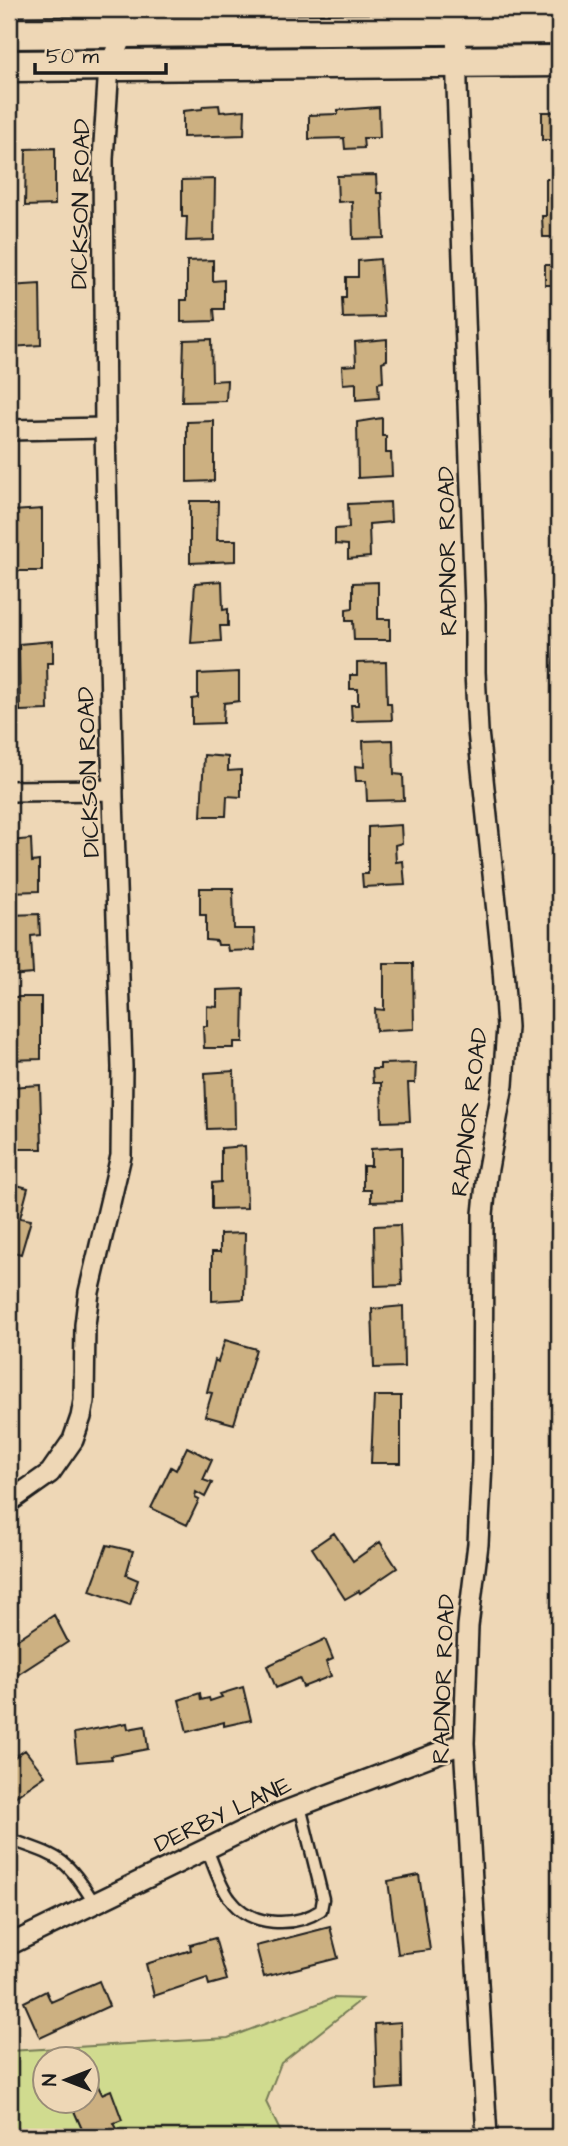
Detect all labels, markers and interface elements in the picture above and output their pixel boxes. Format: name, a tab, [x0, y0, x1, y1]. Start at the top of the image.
scale bar	[35, 32, 166, 76]
text: 50 m	[46, 42, 100, 71]
street label: DICKSON ROAD	[63, 118, 99, 290]
street label: RADNOR ROAD	[430, 466, 466, 636]
street label: DICKSON ROAD	[69, 686, 109, 858]
street label: RADNOR ROAD	[443, 1026, 497, 1198]
street label: RADNOR ROAD	[424, 1593, 464, 1765]
street label: DERBY LANE	[149, 1768, 297, 1862]
north arrow	[32, 2044, 102, 2114]
text: N	[37, 2074, 64, 2086]

